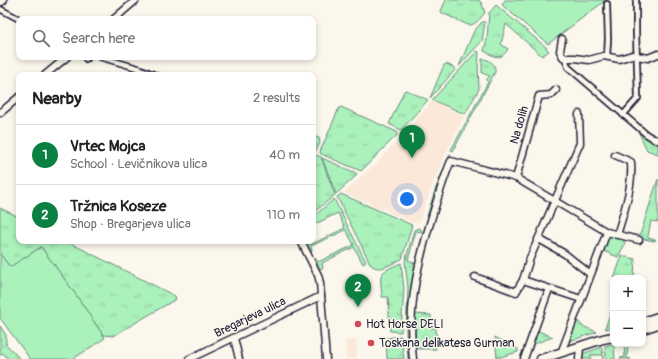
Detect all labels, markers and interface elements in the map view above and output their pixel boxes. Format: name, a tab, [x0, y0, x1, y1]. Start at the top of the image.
search box	[16, 16, 316, 60]
icon: search	[30, 27, 52, 49]
text: Search here	[62, 29, 135, 48]
text: Nearby	[32, 88, 81, 109]
text: 2 results	[253, 90, 300, 106]
street label: Na dolih	[507, 104, 532, 146]
pin: 1	[399, 125, 425, 158]
text: Vrtec Mojca	[70, 137, 146, 156]
text: 1	[42, 147, 48, 163]
text: 40 m	[269, 147, 300, 163]
text: School · Levičnikova ulica	[70, 156, 207, 172]
your location	[397, 189, 417, 209]
text: Tržnica Koseze	[70, 197, 166, 216]
text: 2	[41, 207, 49, 223]
text: 110 m	[267, 207, 300, 223]
text: Shop · Bregarjeva ulica	[70, 216, 191, 232]
pin: 2	[345, 274, 371, 307]
map controls	[610, 275, 646, 347]
button: +	[610, 275, 646, 311]
street label: Bregarjeva ulica	[212, 294, 289, 341]
button: −	[610, 311, 646, 347]
place label: Hot Horse DELI	[366, 317, 444, 332]
marker: Hot Horse DELI	[353, 319, 363, 329]
place label: Toskana delikatesa Gurman	[379, 336, 515, 351]
marker: Toskana delikatesa Gurman	[366, 338, 376, 348]

